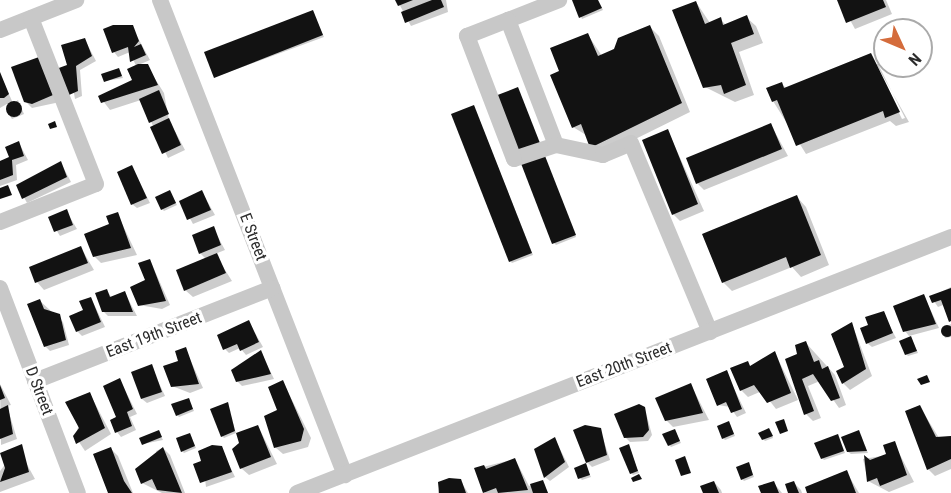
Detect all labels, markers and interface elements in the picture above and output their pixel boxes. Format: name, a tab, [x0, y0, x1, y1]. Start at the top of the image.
north arrow	[873, 18, 933, 78]
text: N	[905, 49, 925, 70]
street label: E Street	[235, 211, 271, 263]
street label: East 19th Street	[104, 308, 204, 362]
street label: East 20th Street	[574, 338, 674, 392]
street label: D Street	[21, 364, 57, 418]

